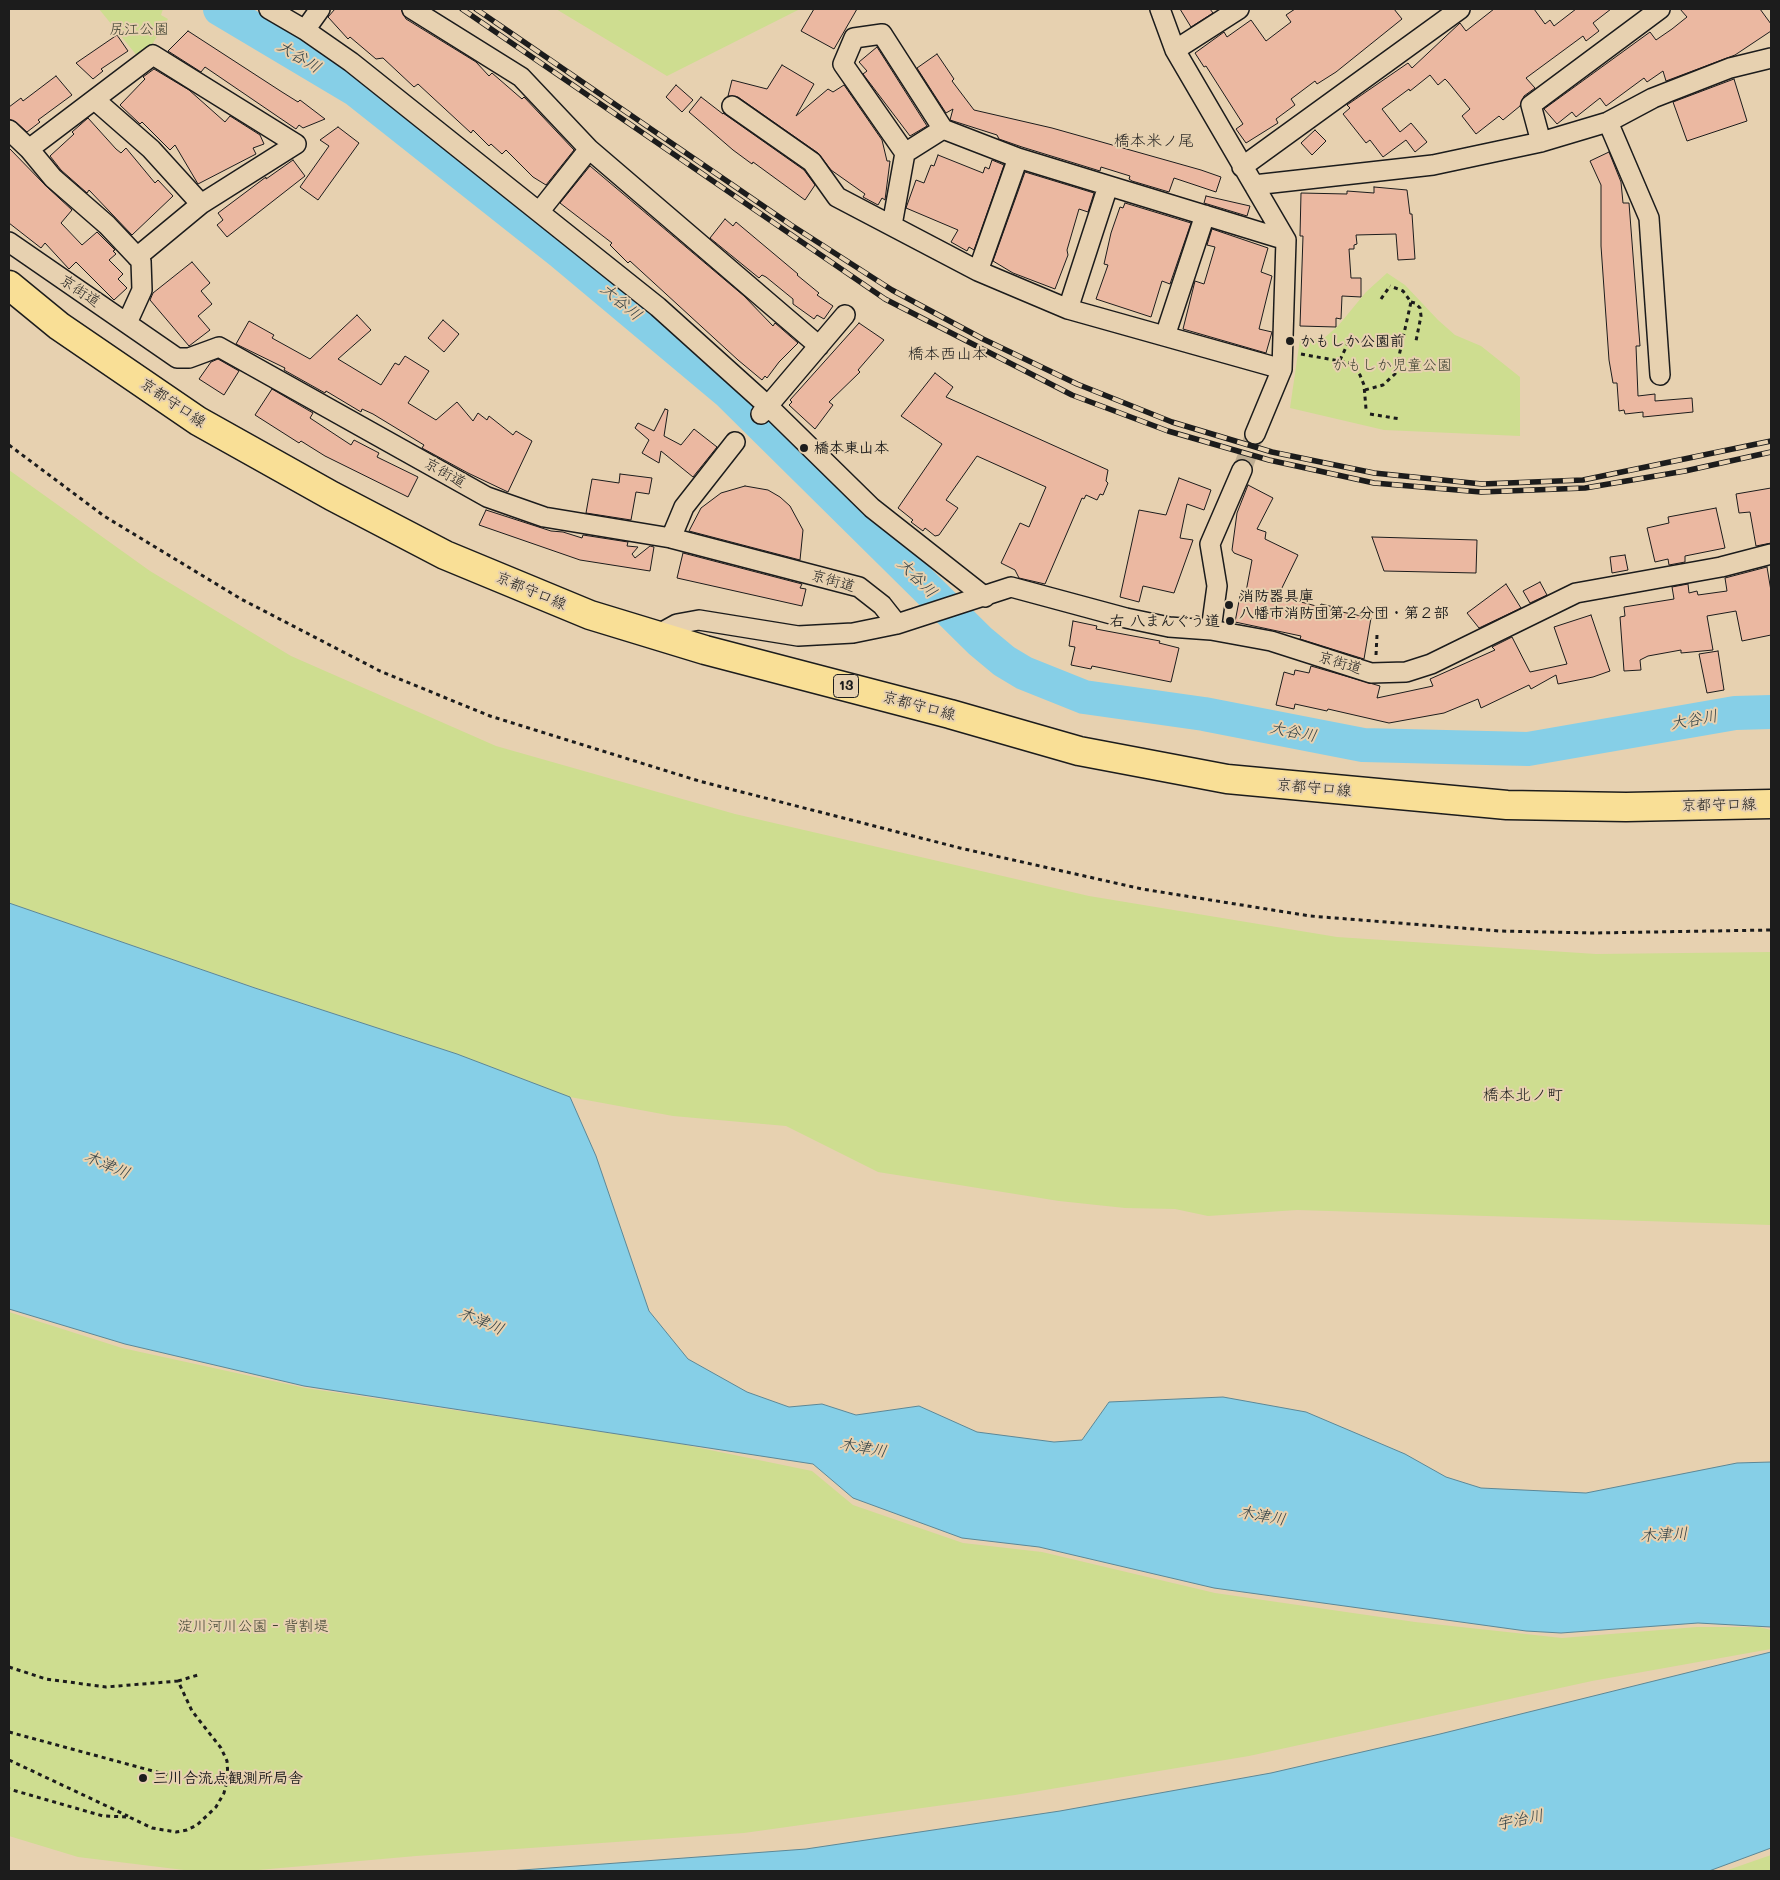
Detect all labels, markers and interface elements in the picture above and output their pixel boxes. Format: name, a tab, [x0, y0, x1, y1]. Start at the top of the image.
park label: 尻江公園	[109, 20, 169, 38]
water label: 大谷川	[273, 36, 325, 78]
district label: 橋本米ノ尾	[1114, 131, 1194, 151]
street label: 京街道	[56, 271, 104, 311]
water label: 大谷川	[596, 279, 646, 325]
place label: かもしか公園前	[1300, 332, 1405, 350]
marker: かもしか公園前	[1284, 335, 1296, 347]
district label: 橋本西山本	[908, 344, 988, 364]
park label: かもしか児童公園	[1332, 356, 1452, 374]
street label: 京都守口線	[137, 375, 209, 431]
place label: 橋本東山本	[814, 439, 889, 457]
marker: 橋本東山本	[798, 442, 810, 454]
street label: 京街道	[421, 454, 469, 492]
water label: 大谷川	[893, 554, 941, 602]
street label: 京街道	[809, 566, 857, 596]
street label: 京都守口線	[493, 568, 569, 614]
place label: 消防器具庫 八幡市消防団第２分団・第２部	[1239, 587, 1449, 622]
marker: 消防器具庫 八幡市消防団第２分団・第２部	[1223, 599, 1235, 611]
place label: 右 八まんぐう道	[1110, 612, 1220, 630]
marker: 右 八まんぐう道	[1224, 615, 1236, 627]
street label: 京街道	[1316, 648, 1364, 678]
road number: 13	[834, 674, 858, 698]
street label: 京都守口線	[880, 688, 958, 724]
water label: 大谷川	[1669, 706, 1719, 734]
water label: 大谷川	[1268, 718, 1318, 746]
street label: 京都守口線	[1276, 776, 1352, 800]
street label: 京都守口線	[1681, 795, 1757, 815]
district label: 橋本北ノ町	[1483, 1085, 1563, 1105]
water label: 木津川	[81, 1147, 133, 1183]
water label: 木津川	[455, 1303, 507, 1339]
water label: 木津川	[838, 1434, 888, 1462]
water label: 木津川	[1237, 1502, 1287, 1530]
water label: 木津川	[1640, 1524, 1688, 1546]
park label: 淀川河川公園 - 背割堤	[178, 1617, 328, 1635]
place label: 三川合流点観測所局舎	[153, 1769, 303, 1787]
marker: 三川合流点観測所局舎	[137, 1772, 149, 1784]
water label: 宇治川	[1495, 1806, 1545, 1834]

